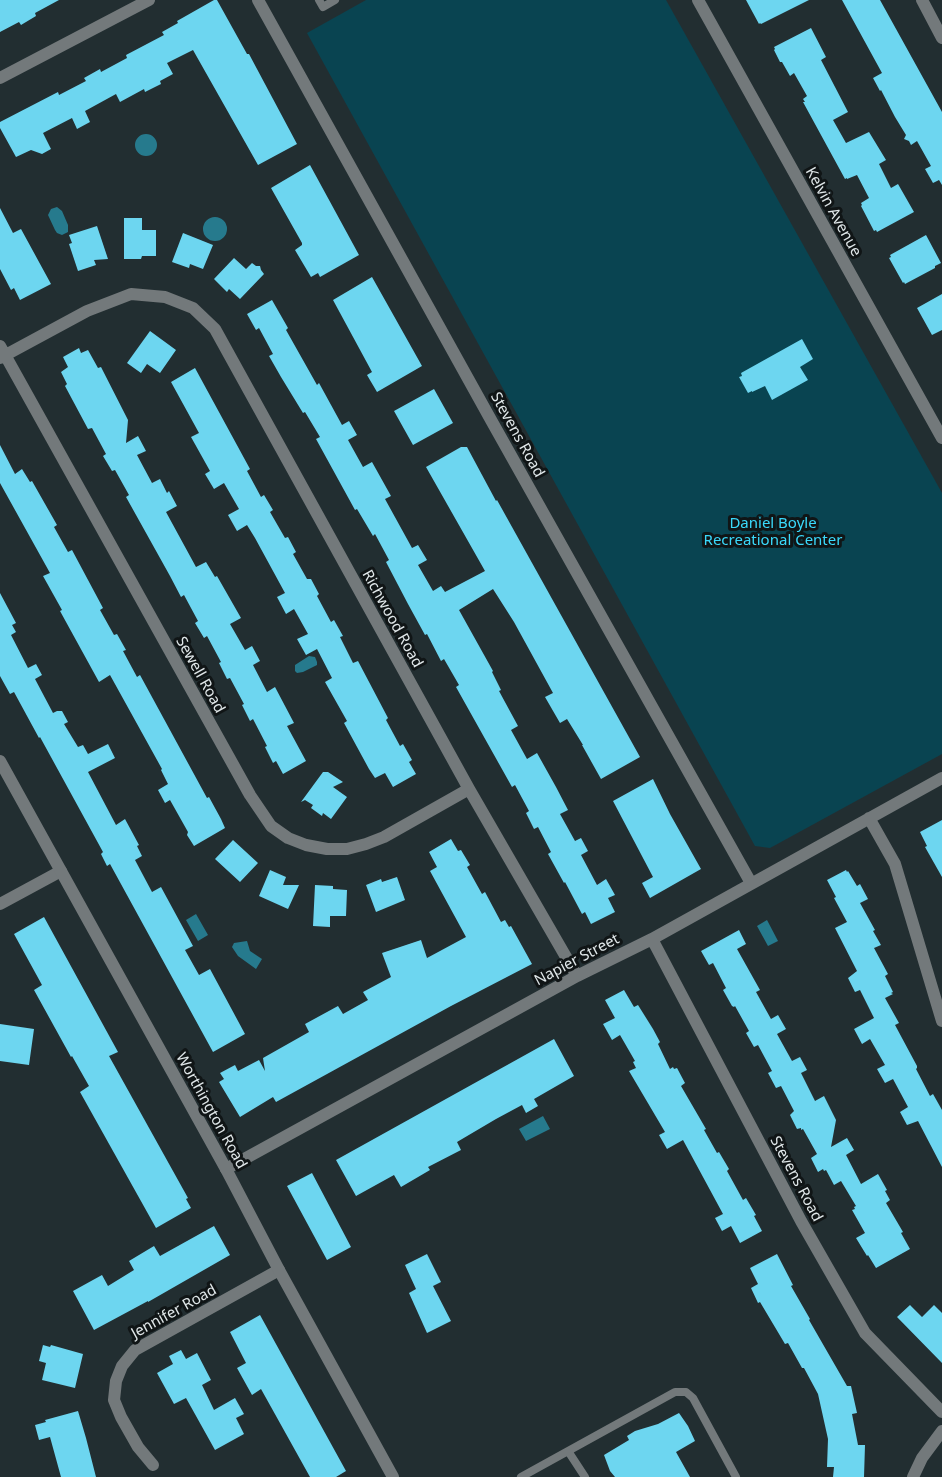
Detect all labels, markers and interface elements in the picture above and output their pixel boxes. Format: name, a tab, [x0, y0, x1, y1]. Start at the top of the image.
street label: Kelvin Avenue	[801, 164, 865, 260]
street label: Stevens Road	[486, 389, 548, 481]
park label: Daniel Boyle Recreational Center	[704, 515, 842, 550]
street label: Richwood Road	[358, 567, 426, 671]
street label: Sewell Road	[172, 634, 228, 716]
street label: Napier Street	[532, 930, 622, 990]
street label: Worthington Road	[172, 1050, 250, 1172]
street label: Stevens Road	[766, 1133, 826, 1225]
street label: Jennifer Road	[128, 1281, 220, 1343]

